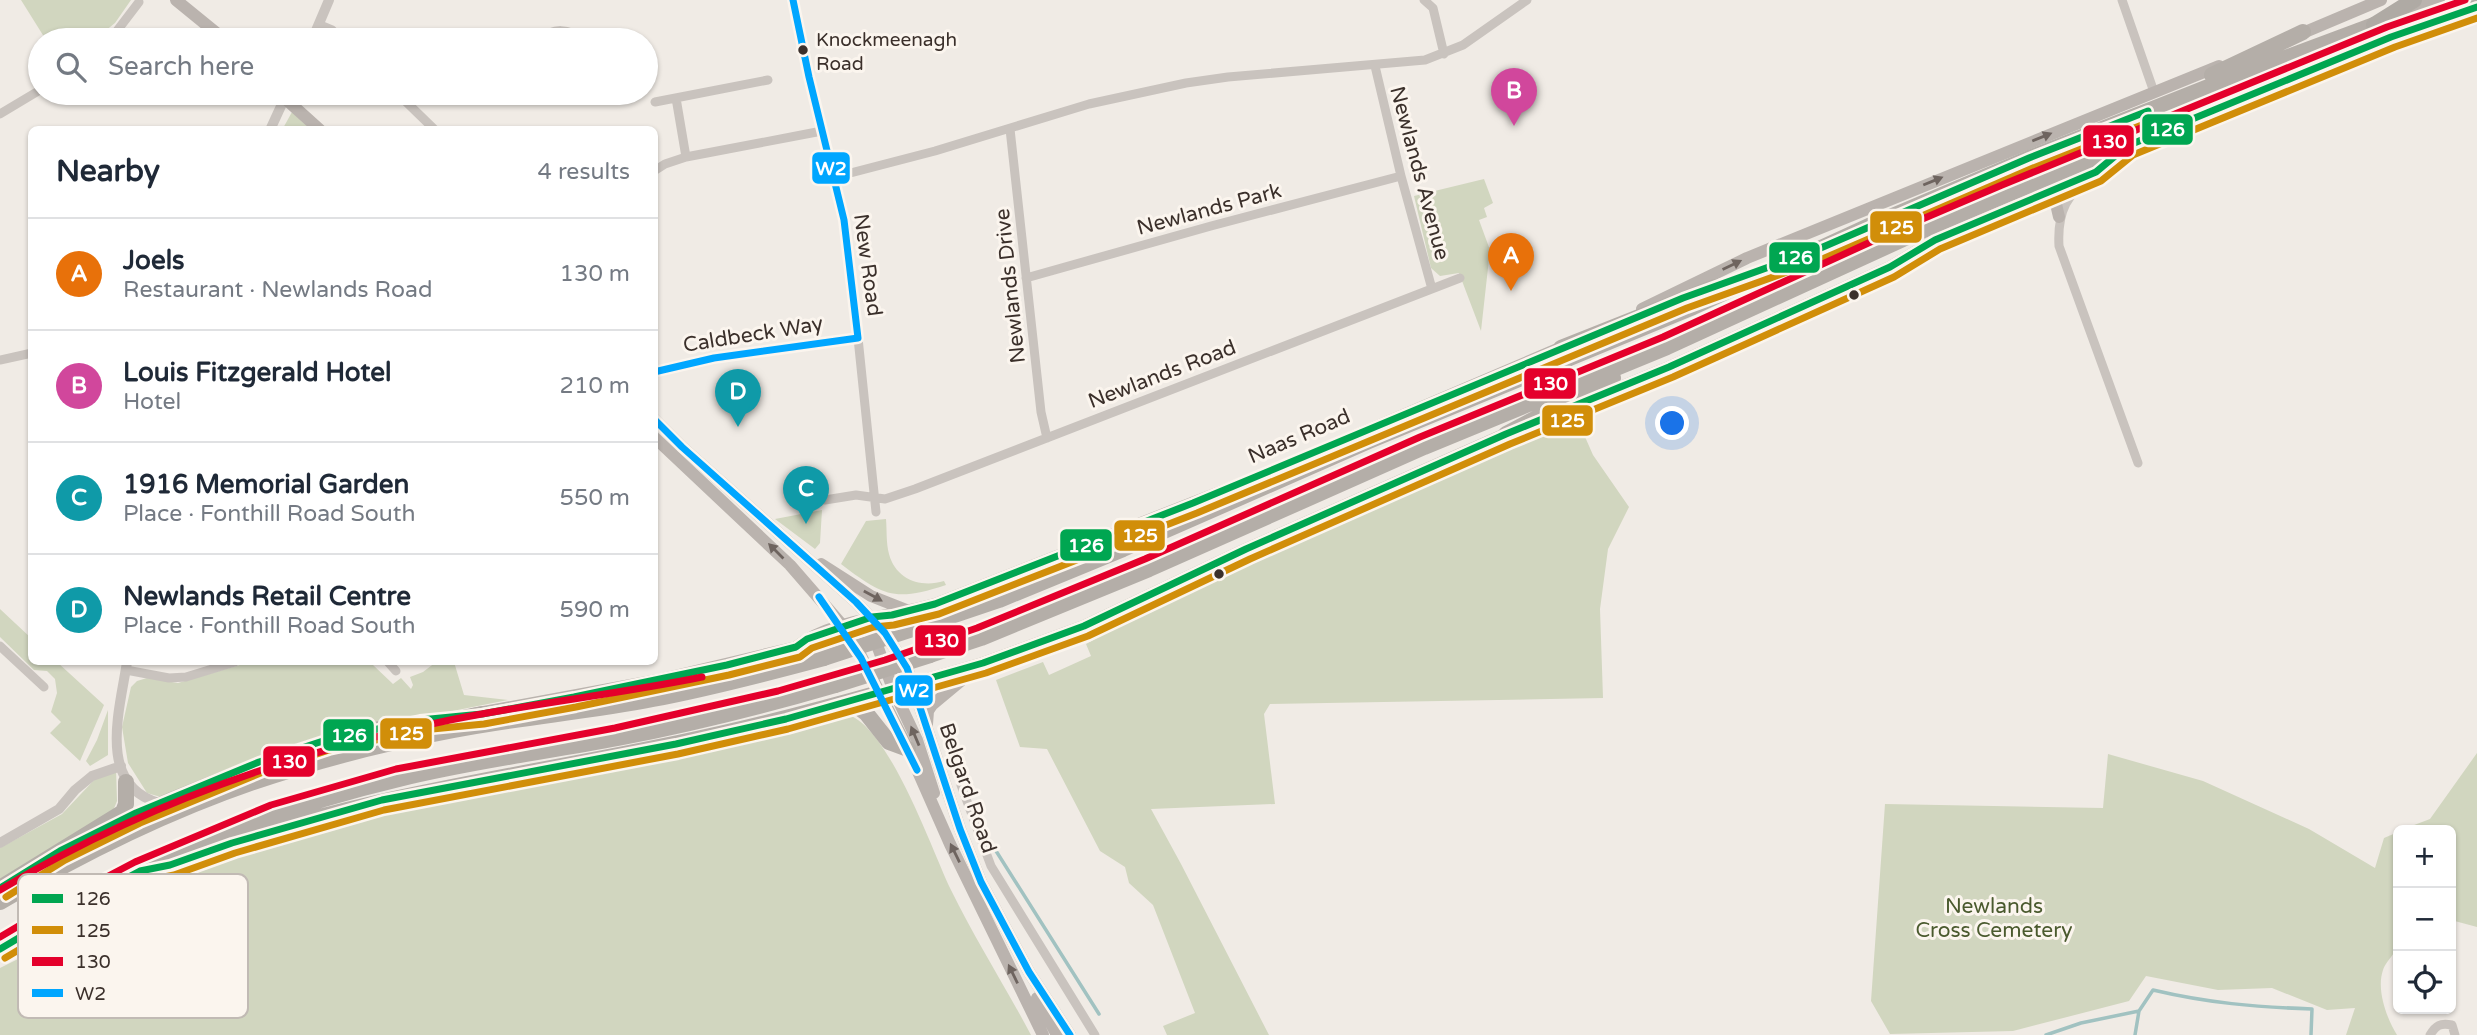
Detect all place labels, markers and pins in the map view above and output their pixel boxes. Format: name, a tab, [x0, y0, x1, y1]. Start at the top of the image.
place label: Knockmeenagh Road	[816, 29, 957, 75]
marker: Knockmeenagh Road	[796, 43, 810, 57]
pin: B	[1491, 68, 1537, 126]
pin: A	[1488, 233, 1534, 291]
unlabelled marker	[1847, 288, 1861, 302]
pin: D	[715, 369, 761, 427]
pin: C	[783, 466, 829, 524]
unlabelled marker	[1212, 567, 1226, 581]

